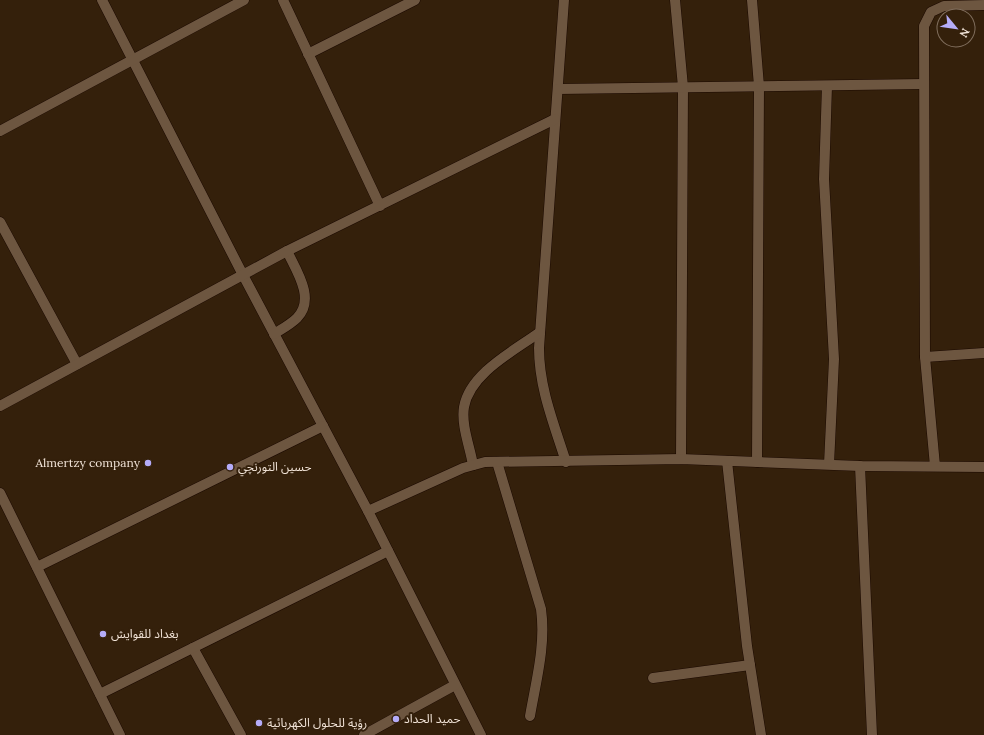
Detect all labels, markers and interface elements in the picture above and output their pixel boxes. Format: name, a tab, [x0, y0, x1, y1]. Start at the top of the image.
north arrow	[936, 8, 976, 48]
text: N	[956, 26, 973, 40]
place label: Almertzy company	[34, 455, 141, 470]
marker: Almertzy company	[143, 458, 153, 468]
place label: حسين التورنچي	[238, 459, 312, 477]
marker: حسين التورنچي	[225, 462, 235, 472]
place label: بغداد للقوايش	[111, 626, 179, 641]
marker: بغداد للقوايش	[98, 629, 108, 639]
place label: حميد الحداد	[404, 711, 461, 726]
marker: حميد الحداد	[391, 714, 401, 724]
place label: رؤية للحلول الكهربائية	[267, 715, 367, 730]
marker: رؤية للحلول الكهربائية	[254, 718, 264, 728]

